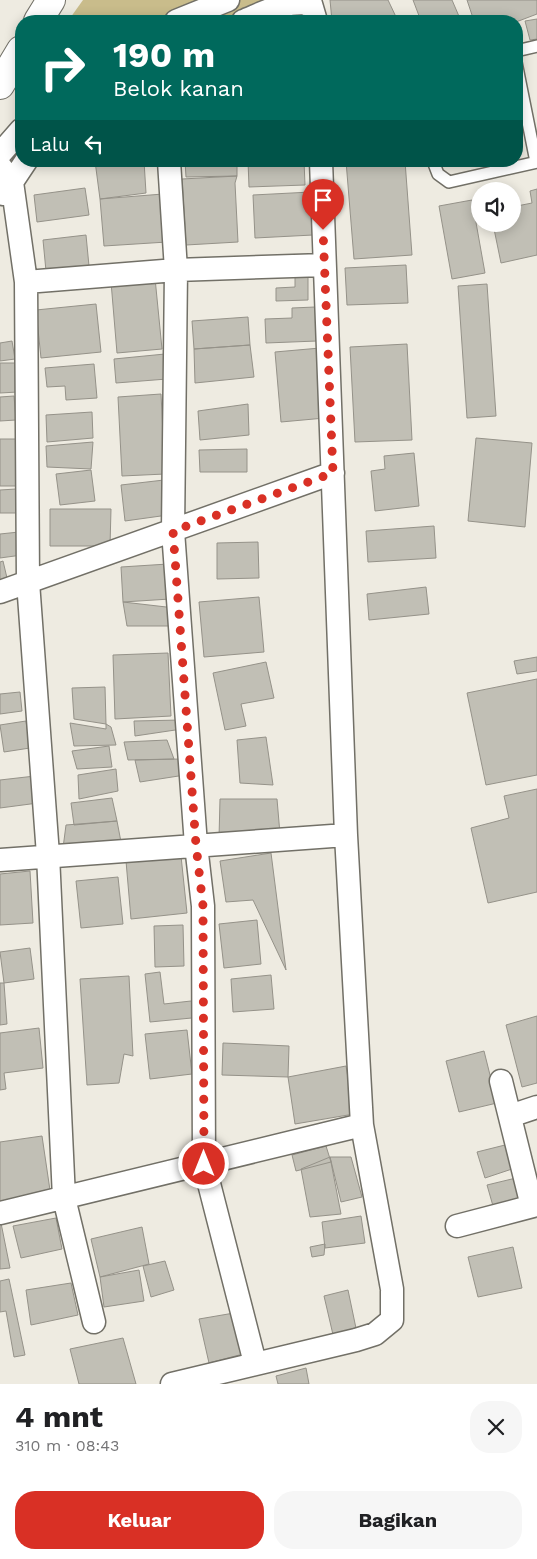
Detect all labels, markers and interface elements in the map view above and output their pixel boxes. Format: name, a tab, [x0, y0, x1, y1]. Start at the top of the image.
text: 190 m	[113, 34, 215, 76]
icon: right	[30, 35, 95, 100]
text: Belok kanan	[113, 76, 244, 101]
icon: left	[80, 130, 108, 158]
text: Lalu	[30, 133, 70, 156]
pin	[302, 179, 344, 230]
map controls	[471, 182, 521, 232]
button: sound	[471, 182, 521, 232]
icon: arrive	[309, 186, 337, 214]
position arrow	[177, 1137, 229, 1189]
text: 4 mnt	[15, 1399, 103, 1434]
button: close	[470, 1401, 522, 1453]
text: 310 m · 08:43	[15, 1436, 119, 1455]
button: Keluar	[15, 1491, 264, 1549]
button: Bagikan	[274, 1491, 522, 1549]

